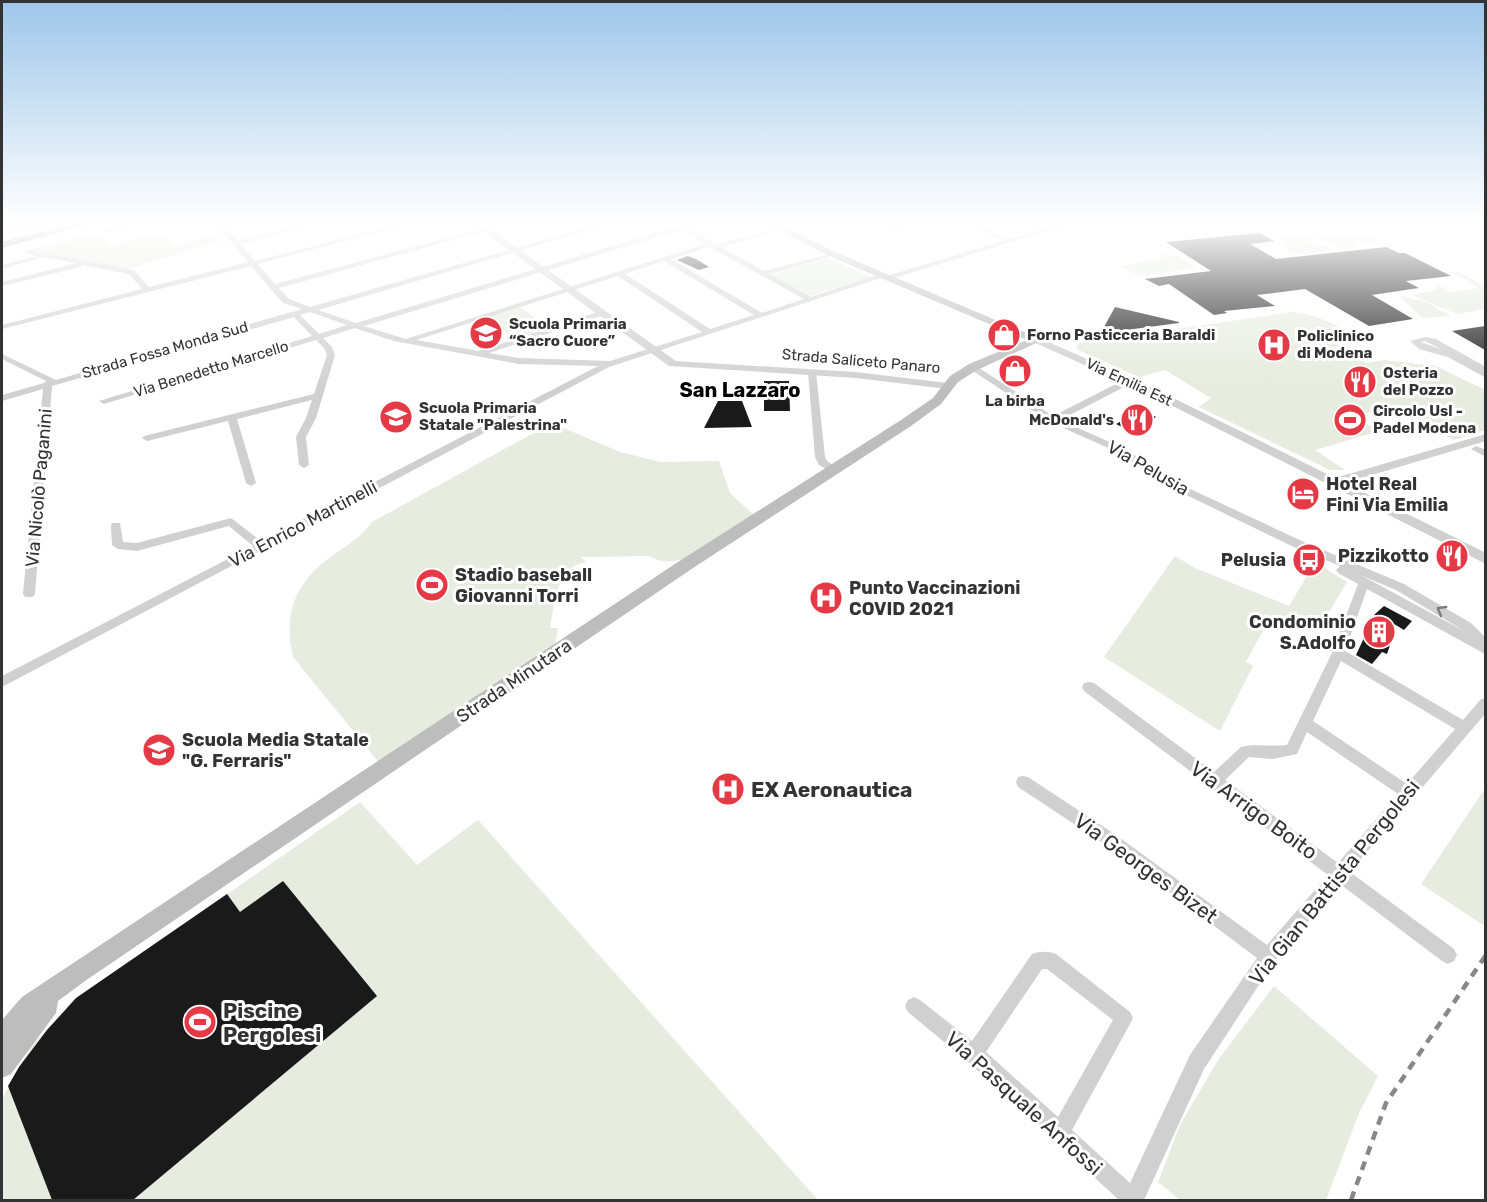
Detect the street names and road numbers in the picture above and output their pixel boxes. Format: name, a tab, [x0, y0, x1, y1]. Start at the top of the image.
street label: Strada Fossa Monda Sud	[80, 318, 250, 382]
street label: Via Benedetto Marcello	[131, 337, 291, 401]
street label: Strada Saliceto Panaro	[781, 345, 941, 377]
street label: Via Emilia Est	[1083, 354, 1175, 410]
street label: Via Nicolò Paganini	[21, 408, 57, 568]
street label: Via Pelusia	[1103, 436, 1193, 500]
street label: Via Enrico Martinelli	[225, 476, 381, 572]
street label: Strada Minutara	[452, 634, 576, 728]
street label: Via Arrigo Boito	[1185, 755, 1323, 865]
street label: Via Gian Battista Pergolesi	[1243, 774, 1425, 990]
street label: Via Georges Bizet	[1069, 808, 1223, 928]
street label: Via Pasquale Anfossi	[940, 1026, 1108, 1180]

